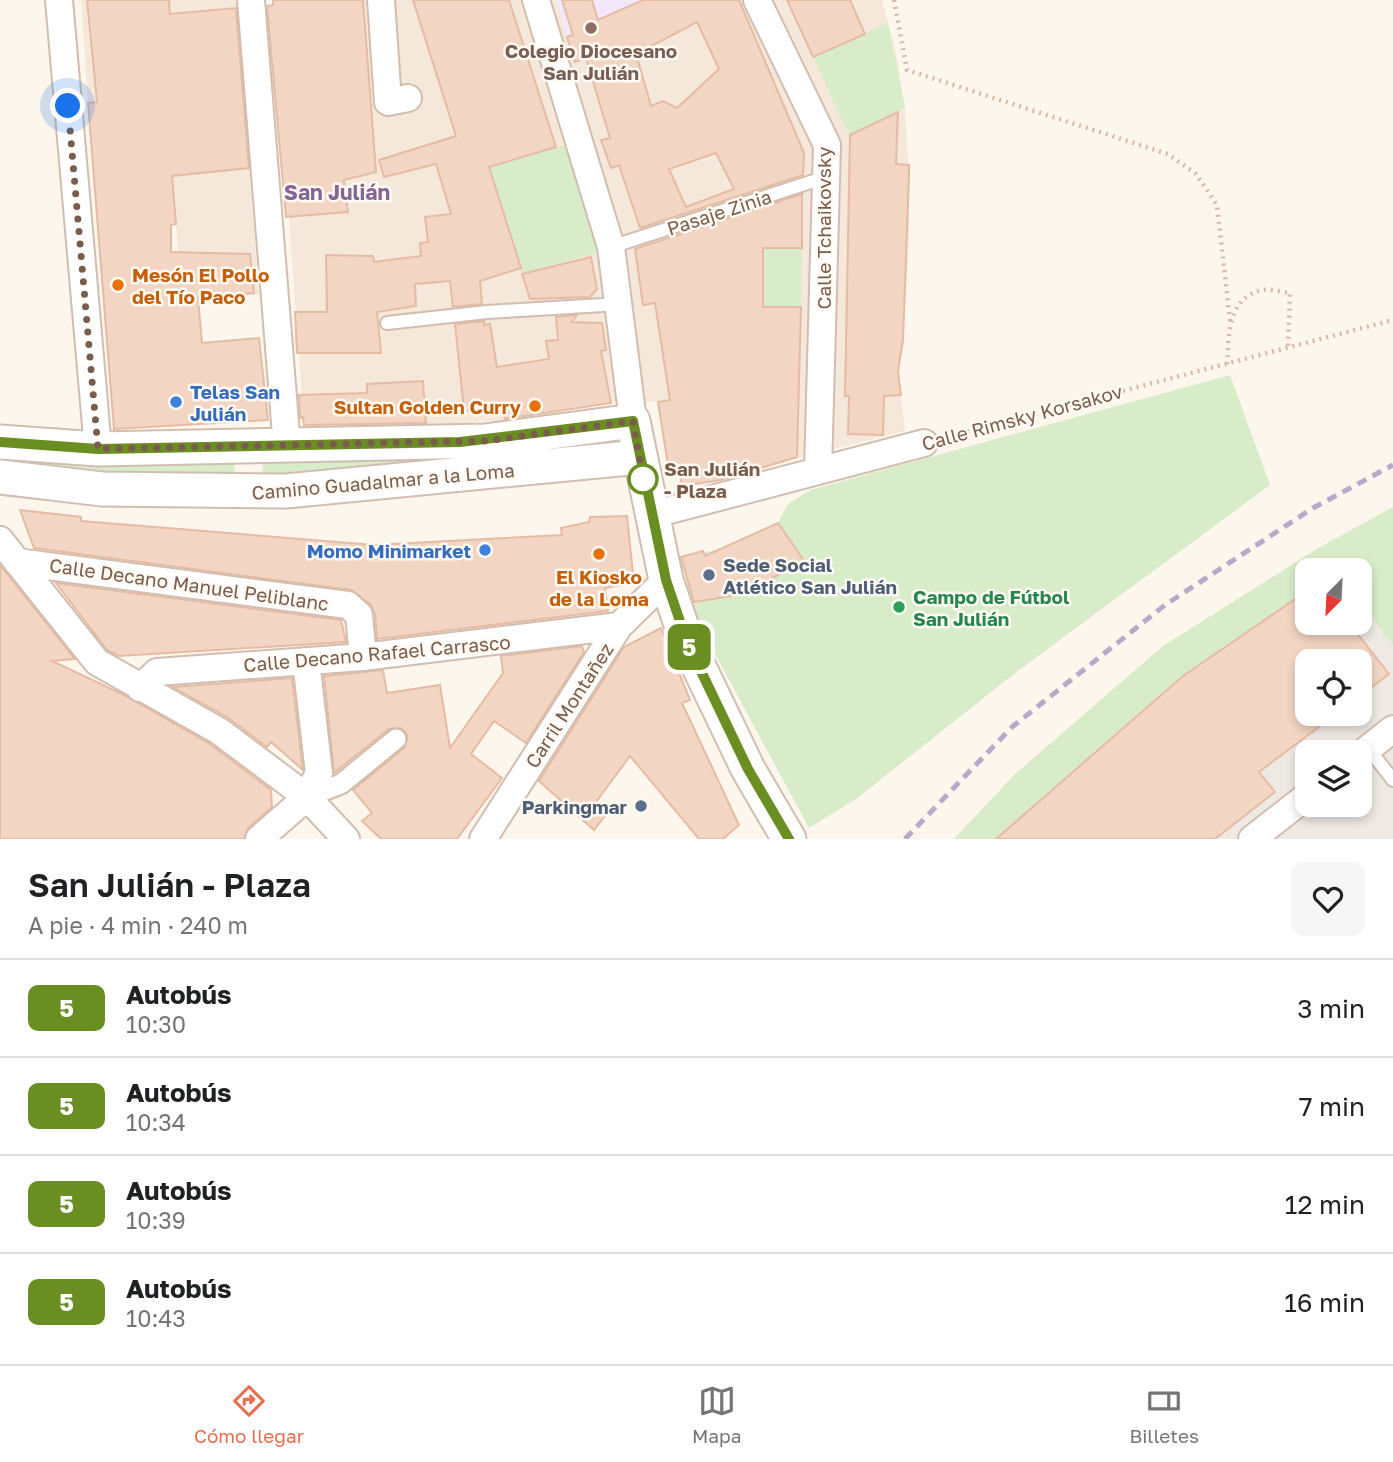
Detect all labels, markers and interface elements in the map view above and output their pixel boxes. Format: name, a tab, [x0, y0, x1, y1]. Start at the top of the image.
marker: Colegio Diocesano San Julián	[583, 20, 599, 36]
place label: Colegio Diocesano San Julián	[505, 39, 677, 84]
your location	[50, 88, 85, 123]
street label: Calle Tchaikovsky	[812, 146, 835, 309]
district label: San Julián	[284, 179, 390, 205]
street label: Pasaje Zinia	[664, 184, 774, 240]
place label: Mesón El Pollo del Tío Paco	[132, 263, 269, 308]
marker: Mesón El Pollo del Tío Paco	[110, 277, 126, 293]
street label: Calle Rimsky Korsakov	[919, 379, 1125, 455]
place label: Telas San Julián	[190, 380, 280, 425]
marker: Telas San Julián	[168, 394, 184, 410]
place label: Sultan Golden Curry	[334, 395, 522, 418]
marker: Sultan Golden Curry	[527, 398, 543, 414]
place label: San Julián - Plaza	[664, 457, 760, 502]
street label: Camino Guadalmar a la Loma	[251, 458, 515, 504]
marker: San Julián - Plaza	[628, 464, 658, 494]
place label: Momo Minimarket	[307, 539, 471, 562]
marker: Momo Minimarket	[477, 542, 493, 558]
marker: El Kiosko de la Loma	[591, 546, 607, 562]
street label: Calle Decano Manuel Peliblanc	[48, 553, 330, 615]
place label: Sede Social Atlético San Julián	[723, 553, 897, 598]
north arrow	[1295, 558, 1372, 635]
map controls	[1295, 558, 1372, 817]
place label: El Kiosko de la Loma	[549, 565, 649, 610]
marker: Sede Social Atlético San Julián	[701, 567, 717, 583]
place label: Campo de Fútbol San Julián	[913, 585, 1069, 630]
marker: Campo de Fútbol San Julián	[891, 599, 907, 615]
line badge: 5	[666, 624, 712, 670]
street label: Calle Decano Rafael Carrasco	[242, 630, 512, 676]
text: 5	[682, 632, 696, 661]
street label: Carril Montañez	[520, 638, 618, 772]
button: locate	[1295, 649, 1372, 726]
button: layers	[1295, 740, 1372, 817]
place label: Parkingmar	[522, 795, 628, 818]
marker: Parkingmar	[633, 798, 649, 814]
button: heart	[1291, 862, 1365, 936]
text: San Julián - Plaza	[28, 865, 311, 904]
text: A pie · 4 min · 240 m	[28, 911, 248, 939]
text: Autobús	[126, 979, 232, 1010]
text: 5	[59, 993, 74, 1022]
text: 3 min	[1297, 993, 1365, 1024]
text: 10:30	[126, 1010, 186, 1038]
text: Autobús	[126, 1077, 232, 1108]
text: 5	[59, 1091, 74, 1120]
text: 7 min	[1299, 1091, 1365, 1122]
text: 10:34	[126, 1108, 186, 1136]
text: Autobús	[126, 1175, 232, 1206]
text: 5	[59, 1189, 74, 1218]
text: 12 min	[1285, 1189, 1365, 1220]
text: 10:39	[126, 1206, 186, 1234]
text: Autobús	[126, 1273, 232, 1304]
text: 5	[59, 1287, 74, 1316]
text: 16 min	[1284, 1287, 1365, 1318]
text: 10:43	[126, 1304, 186, 1332]
tab: Cómo llegar	[194, 1382, 304, 1447]
tab: Mapa	[692, 1382, 742, 1447]
tab: Billetes	[1129, 1382, 1199, 1447]

